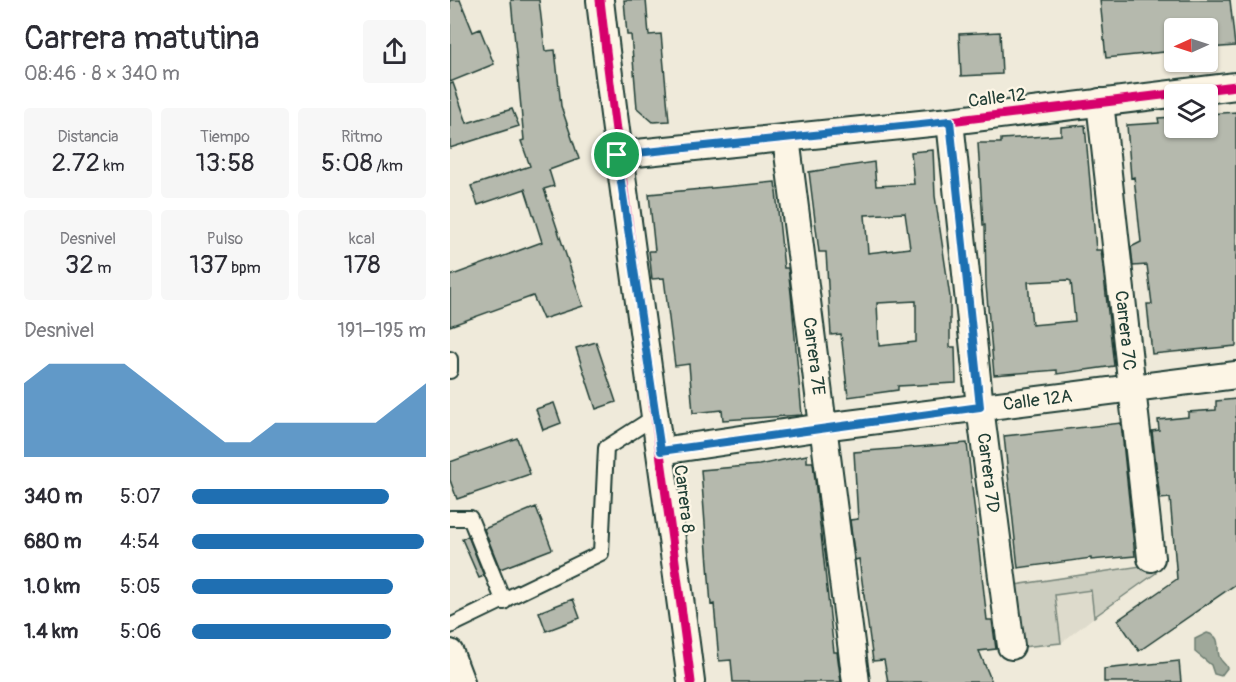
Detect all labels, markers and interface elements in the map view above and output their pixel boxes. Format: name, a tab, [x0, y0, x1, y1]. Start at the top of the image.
text: Carrera matutina	[24, 18, 260, 59]
north arrow	[1164, 18, 1218, 72]
map controls	[1164, 18, 1218, 138]
button: share	[363, 20, 426, 83]
text: 08:46 · 8 × 340 m	[24, 61, 180, 86]
street label: Calle 12	[967, 83, 1027, 113]
button: layers	[1164, 84, 1218, 138]
text: Distancia	[58, 127, 118, 147]
text: Tiempo	[200, 127, 250, 147]
text: Ritmo	[341, 127, 383, 147]
pin	[591, 129, 642, 180]
icon: arrive	[600, 138, 633, 171]
text: 2.72	[52, 147, 100, 179]
text: 13:58	[196, 147, 254, 179]
text: 5:08	[321, 147, 373, 179]
text: km	[100, 156, 124, 176]
text: /km	[373, 156, 403, 176]
text: Desnivel	[60, 229, 116, 249]
text: Pulso	[207, 229, 243, 249]
text: kcal	[349, 229, 375, 249]
text: 32	[65, 249, 94, 281]
text: 137	[189, 249, 228, 281]
text: 178	[343, 249, 381, 281]
text: m	[94, 258, 111, 278]
text: bpm	[228, 258, 261, 278]
street label: Carrera 7C	[1110, 289, 1141, 372]
street label: Carrera 7E	[798, 316, 830, 397]
text: Desnivel	[24, 318, 94, 343]
text: 191–195 m	[337, 318, 426, 343]
street label: Calle 12A	[1002, 384, 1074, 416]
street label: Carrera 7D	[972, 432, 1005, 514]
street label: Carrera 8	[668, 464, 700, 534]
text: 340 m	[24, 484, 83, 509]
text: 5:07	[120, 484, 160, 509]
text: 680 m	[24, 529, 81, 554]
text: 4:54	[120, 529, 159, 554]
text: 1.0 km	[24, 574, 80, 599]
text: 5:05	[120, 574, 161, 599]
text: 1.4 km	[24, 619, 78, 644]
text: 5:06	[120, 619, 161, 644]

